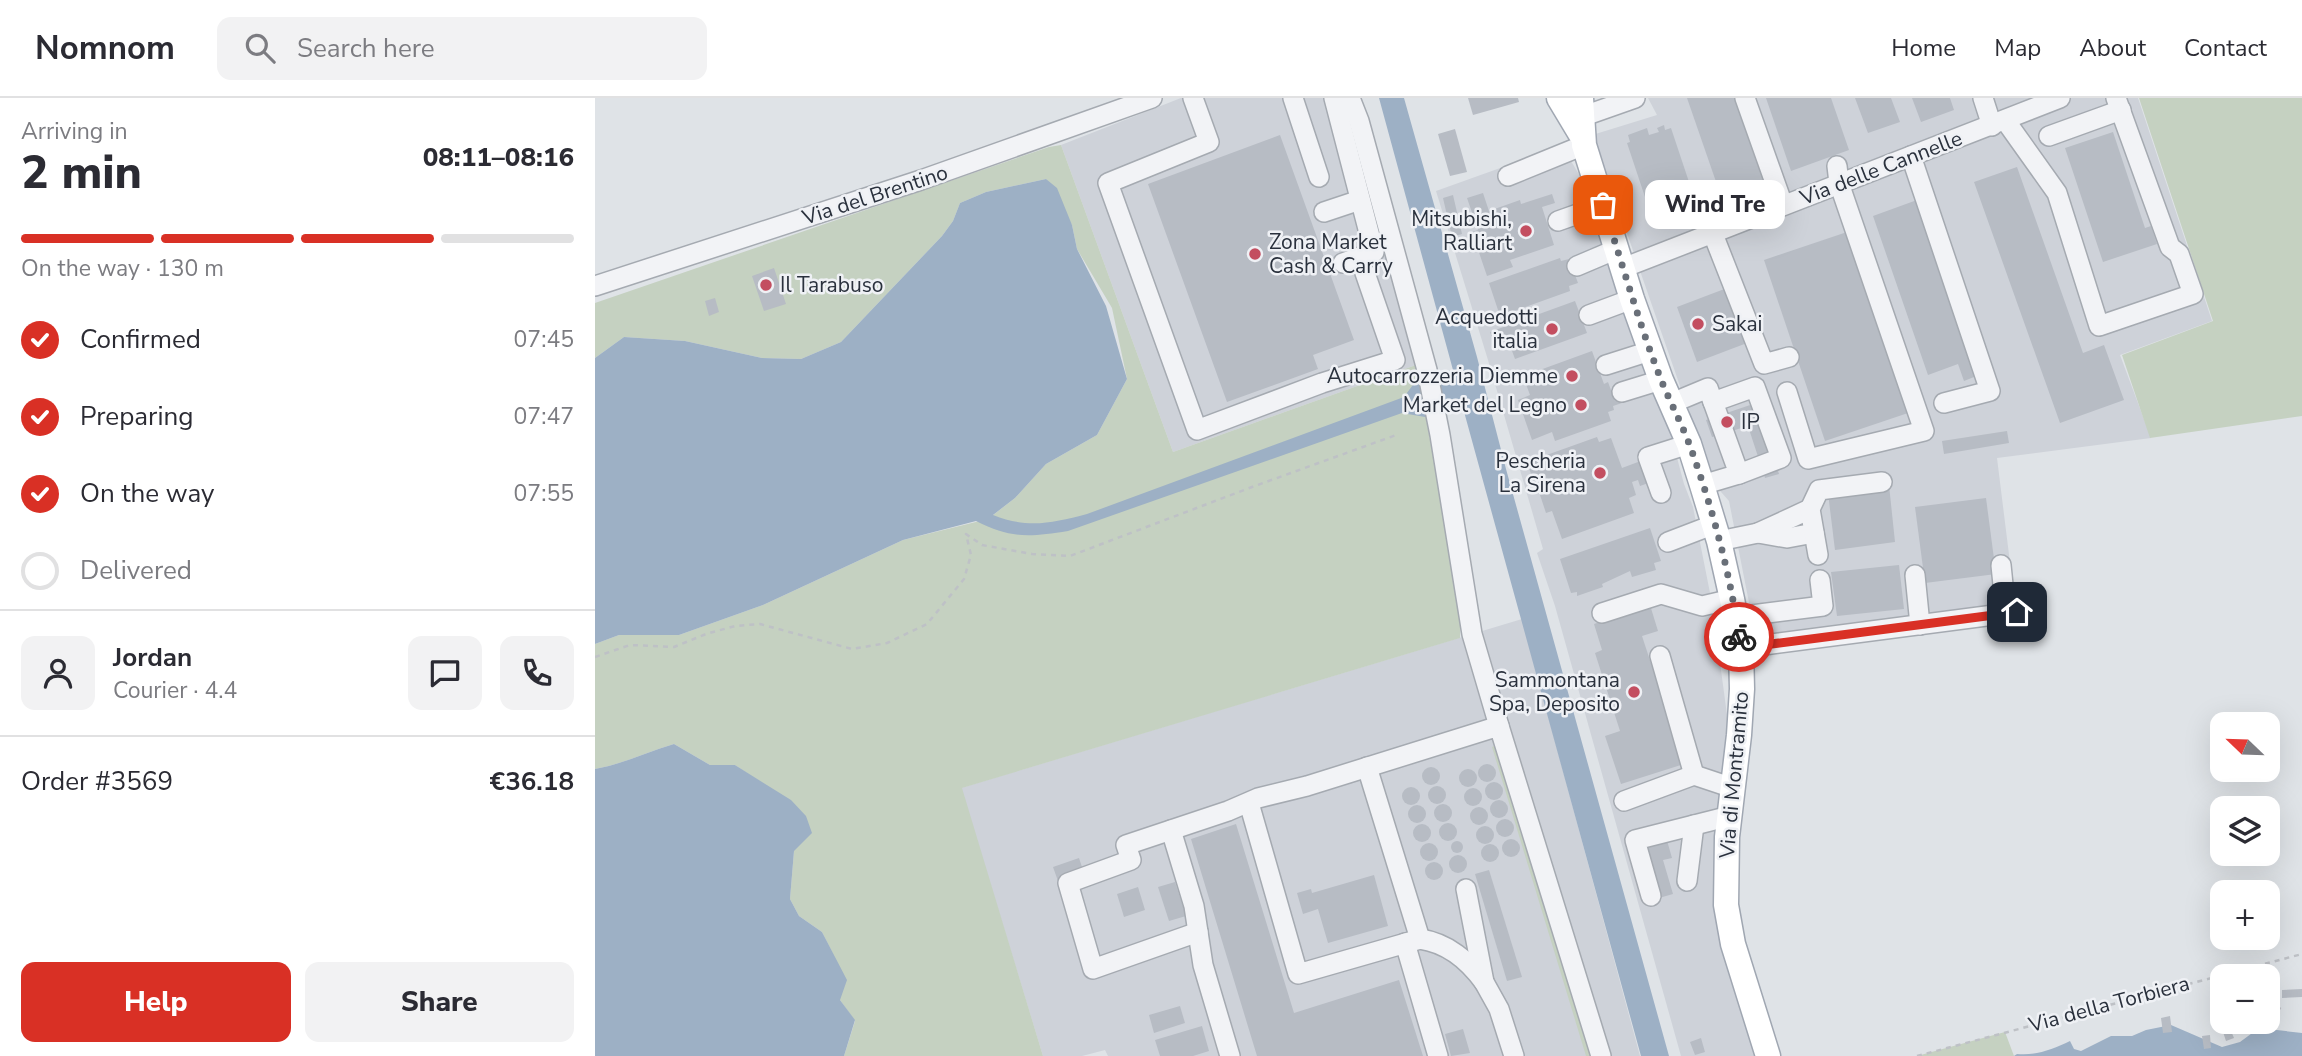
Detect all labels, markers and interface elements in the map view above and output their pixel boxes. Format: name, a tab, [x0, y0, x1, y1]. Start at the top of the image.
search box	[217, 17, 707, 80]
text: Nomnom	[35, 26, 175, 71]
icon: search	[241, 29, 279, 67]
text: Search here	[297, 31, 435, 66]
text: Home	[1891, 32, 1956, 64]
text: Map	[1994, 32, 2041, 64]
text: About	[2079, 32, 2146, 64]
text: Contact	[2184, 32, 2267, 64]
text: Arriving in	[21, 116, 128, 147]
street label: Via delle Cannelle	[1795, 124, 1966, 212]
text: 08:11–08:16	[423, 140, 574, 175]
text: 2 min	[21, 141, 142, 204]
street label: Via del Brentino	[798, 158, 951, 232]
pin	[1573, 175, 1633, 235]
callout: Wind Tre	[1645, 180, 1785, 230]
icon: bag	[1584, 186, 1622, 224]
text: Wind Tre	[1665, 189, 1765, 220]
place label: Mitsubishi, Ralliart	[1411, 205, 1513, 257]
marker: Mitsubishi, Ralliart	[1518, 223, 1534, 239]
place label: Zona Market Cash & Carry	[1269, 228, 1393, 280]
marker: Zona Market Cash & Carry	[1247, 246, 1263, 262]
text: On the way · 130 m	[21, 253, 224, 284]
place label: Il Tarabuso	[780, 271, 884, 299]
marker: Il Tarabuso	[758, 277, 774, 293]
place label: Acquedotti italia	[1435, 303, 1538, 355]
place label: Sakai	[1712, 310, 1762, 338]
marker: Sakai	[1690, 316, 1706, 332]
icon: check	[21, 321, 59, 359]
marker: Acquedotti italia	[1544, 321, 1560, 337]
text: Confirmed	[80, 322, 201, 357]
text: 07:45	[514, 324, 574, 355]
place label: Autocarrozzeria Diemme	[1327, 362, 1558, 390]
marker: Autocarrozzeria Diemme	[1564, 368, 1580, 384]
place label: Market del Legno	[1403, 391, 1567, 419]
marker: Market del Legno	[1573, 397, 1589, 413]
icon: check	[21, 398, 59, 436]
text: Preparing	[80, 399, 193, 434]
text: 07:47	[514, 401, 574, 432]
place label: IP	[1741, 408, 1760, 436]
marker: IP	[1719, 414, 1735, 430]
place label: Pescheria La Sirena	[1496, 447, 1586, 499]
marker: Pescheria La Sirena	[1592, 465, 1608, 481]
icon: check	[21, 475, 59, 513]
text: On the way	[80, 476, 214, 511]
text: 07:55	[514, 478, 574, 509]
text: Delivered	[80, 553, 192, 588]
pin	[1987, 582, 2047, 642]
icon: home	[1998, 593, 2036, 631]
courier	[1704, 602, 1774, 672]
icon: bike	[1720, 618, 1758, 656]
button: person	[21, 636, 95, 710]
button: chat	[408, 636, 482, 710]
button: phone	[500, 636, 574, 710]
text: Jordan	[113, 640, 192, 675]
place label: Sammontana Spa, Deposito	[1489, 666, 1620, 718]
text: Courier · 4.4	[113, 675, 237, 706]
marker: Sammontana Spa, Deposito	[1626, 684, 1642, 700]
street label: Via di Montramito	[1713, 690, 1755, 861]
north arrow	[2210, 712, 2280, 782]
map controls	[2210, 712, 2280, 1034]
text: Order #3569	[21, 764, 173, 799]
text: €36.18	[490, 764, 574, 799]
button: layers	[2210, 796, 2280, 866]
button: +	[2210, 880, 2280, 950]
button: Help	[21, 962, 291, 1042]
button: Share	[305, 962, 574, 1042]
button: −	[2210, 964, 2280, 1034]
street label: Via della Torbiera	[2025, 969, 2192, 1039]

